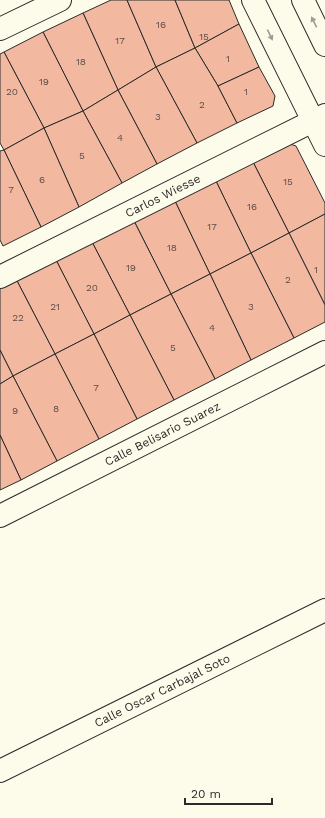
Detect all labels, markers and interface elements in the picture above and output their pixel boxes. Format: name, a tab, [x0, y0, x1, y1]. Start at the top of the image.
one-way arrow	[311, 17, 317, 28]
house number: 16	[156, 19, 166, 30]
one-way arrow	[267, 29, 273, 41]
house number: 15	[199, 31, 209, 42]
house number: 17	[115, 35, 125, 46]
house number: 1	[226, 53, 230, 64]
house number: 18	[76, 56, 86, 67]
house number: 19	[39, 76, 49, 87]
house number: 20	[6, 86, 18, 97]
house number: 1	[244, 86, 248, 97]
house number: 2	[199, 99, 205, 110]
house number: 3	[155, 111, 161, 122]
house number: 4	[117, 132, 123, 143]
house number: 5	[79, 150, 85, 161]
street label: Carlos Wiesse	[123, 171, 203, 220]
house number: 6	[39, 174, 45, 185]
house number: 15	[283, 176, 293, 187]
house number: 7	[8, 184, 14, 195]
house number: 16	[247, 201, 257, 212]
house number: 17	[207, 221, 217, 232]
house number: 18	[167, 242, 177, 253]
house number: 19	[126, 262, 136, 273]
house number: 1	[314, 264, 318, 275]
house number: 2	[285, 274, 291, 285]
house number: 20	[86, 282, 98, 293]
house number: 21	[50, 301, 60, 312]
house number: 3	[248, 301, 254, 312]
house number: 22	[12, 312, 24, 323]
house number: 4	[209, 322, 215, 333]
house number: 5	[170, 342, 176, 353]
house number: 7	[93, 382, 99, 393]
street label: Calle Belisario Suarez	[102, 399, 223, 469]
house number: 8	[53, 403, 59, 414]
house number: 9	[12, 405, 18, 416]
street label: Calle Oscar Carbajal Soto	[92, 651, 232, 730]
scale bar	[185, 780, 272, 806]
text: 20 m	[191, 787, 221, 801]

